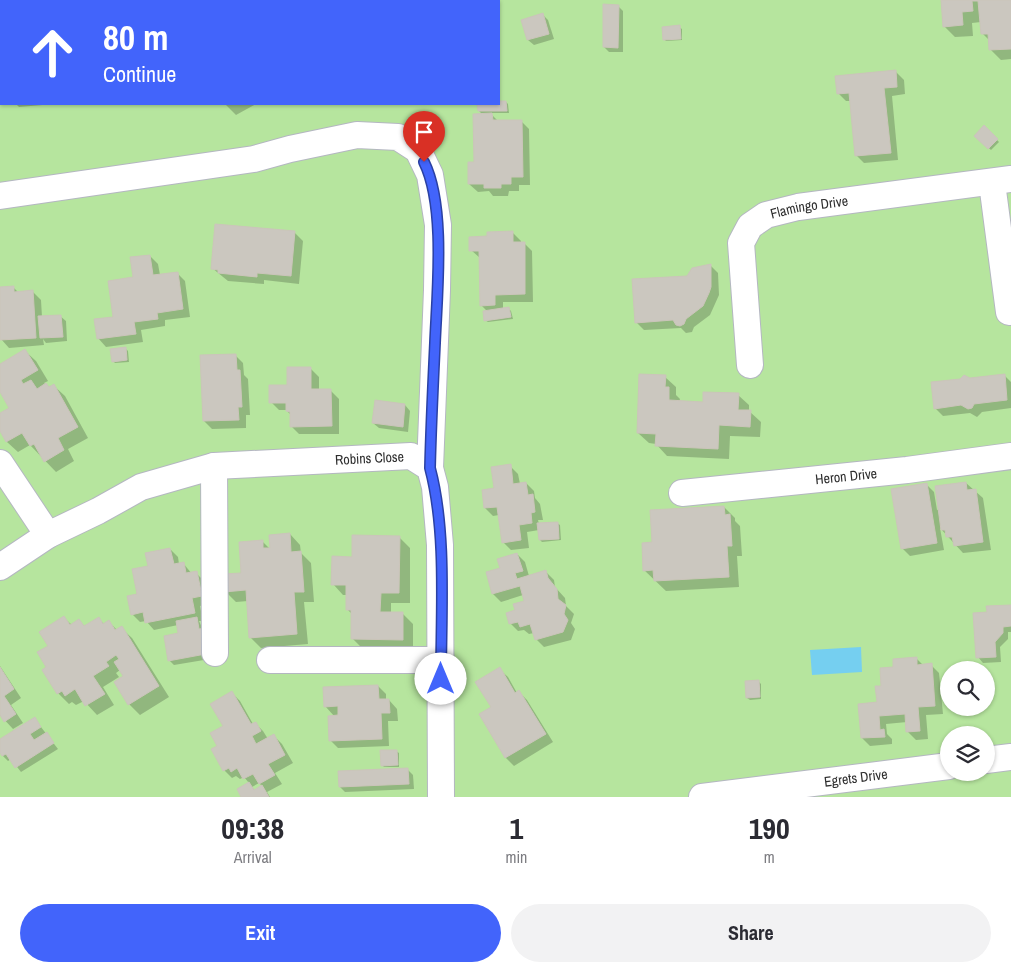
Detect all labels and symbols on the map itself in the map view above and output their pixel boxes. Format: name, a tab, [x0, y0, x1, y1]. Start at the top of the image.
pin	[403, 111, 445, 162]
street label: Flamingo Drive	[768, 192, 849, 223]
street label: Robins Close	[335, 447, 404, 469]
street label: Heron Drive	[814, 464, 878, 488]
position arrow	[414, 652, 466, 704]
street label: Egrets Drive	[823, 765, 889, 791]

